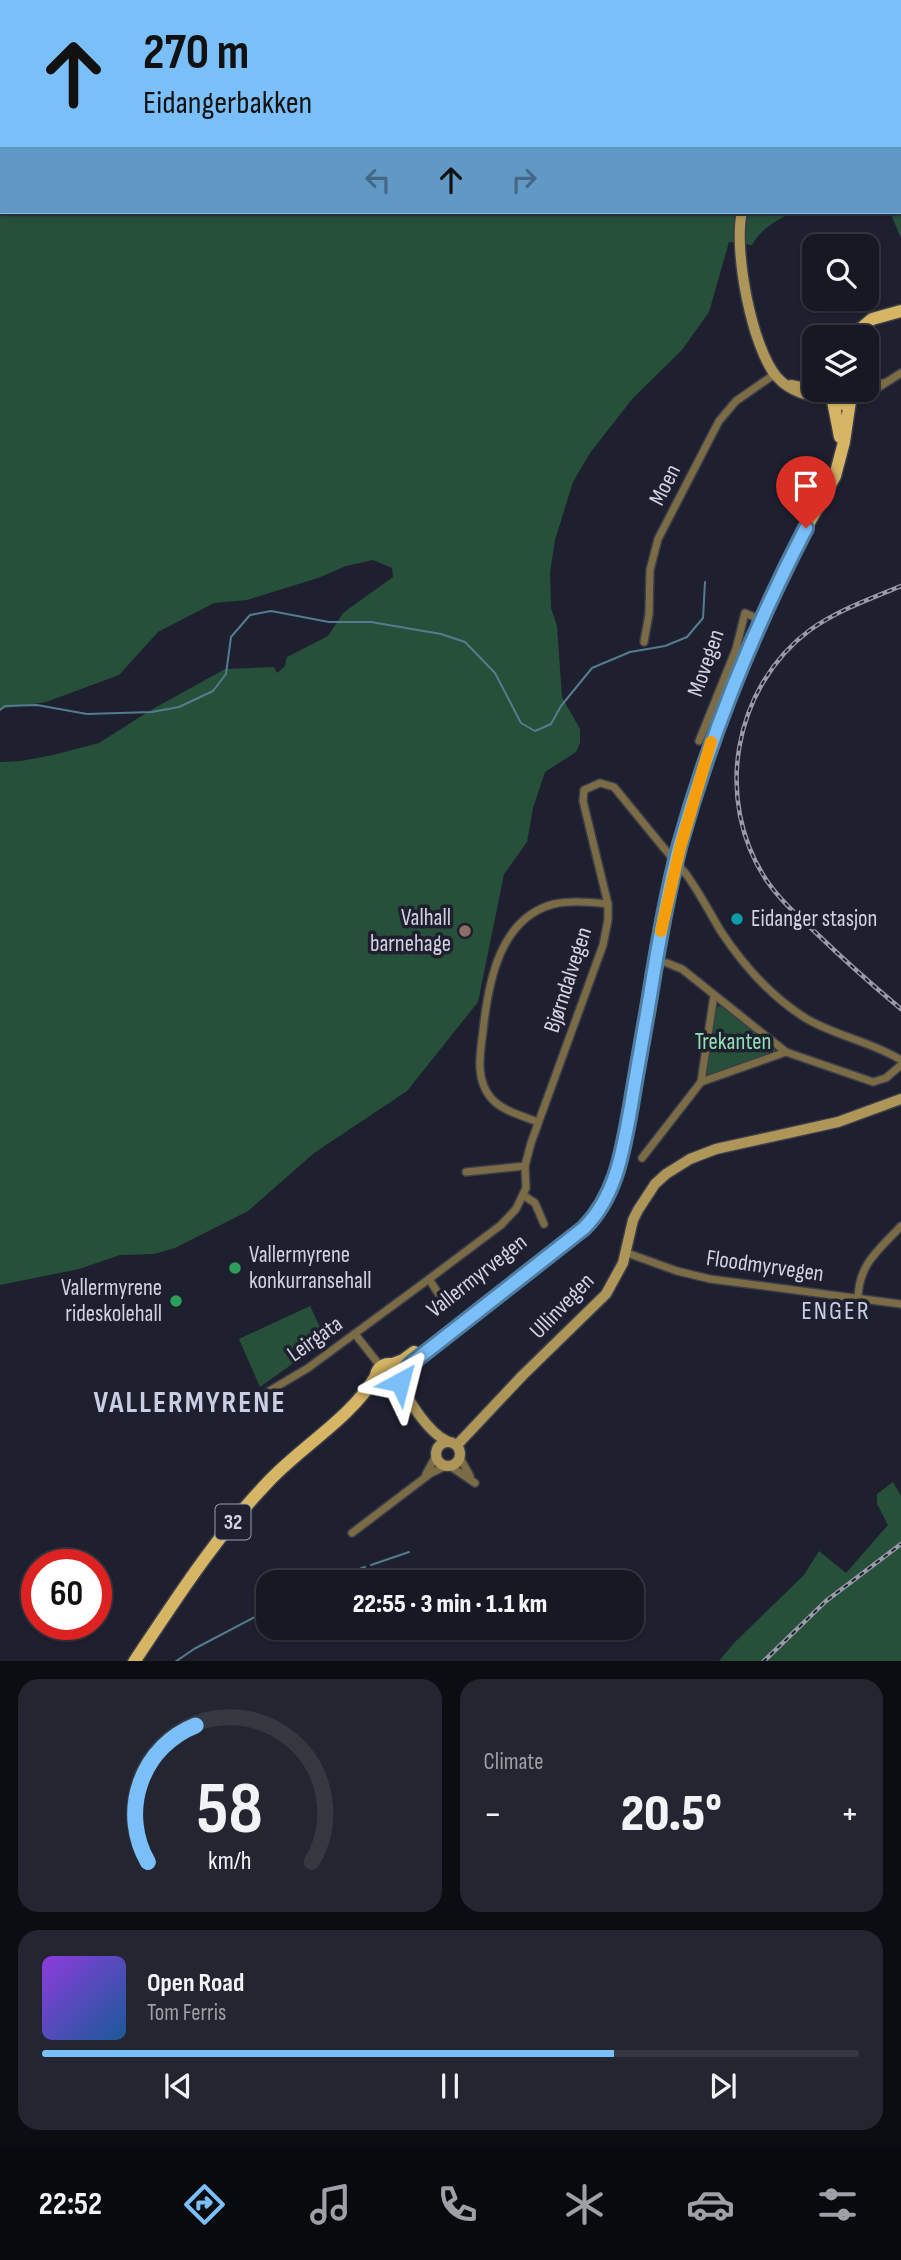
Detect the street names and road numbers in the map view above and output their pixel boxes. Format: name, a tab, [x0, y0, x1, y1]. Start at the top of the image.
street label: Moen	[643, 460, 687, 510]
street label: Movegen	[682, 626, 730, 700]
street label: Bjørndalvegen	[538, 924, 598, 1036]
street label: Vallermyrvegen	[421, 1228, 533, 1324]
street label: Floodmyrvegen	[705, 1244, 825, 1288]
street label: Ullinvegen	[524, 1267, 600, 1345]
street label: Leirgata	[282, 1310, 348, 1368]
road number: 32	[216, 1504, 250, 1540]

